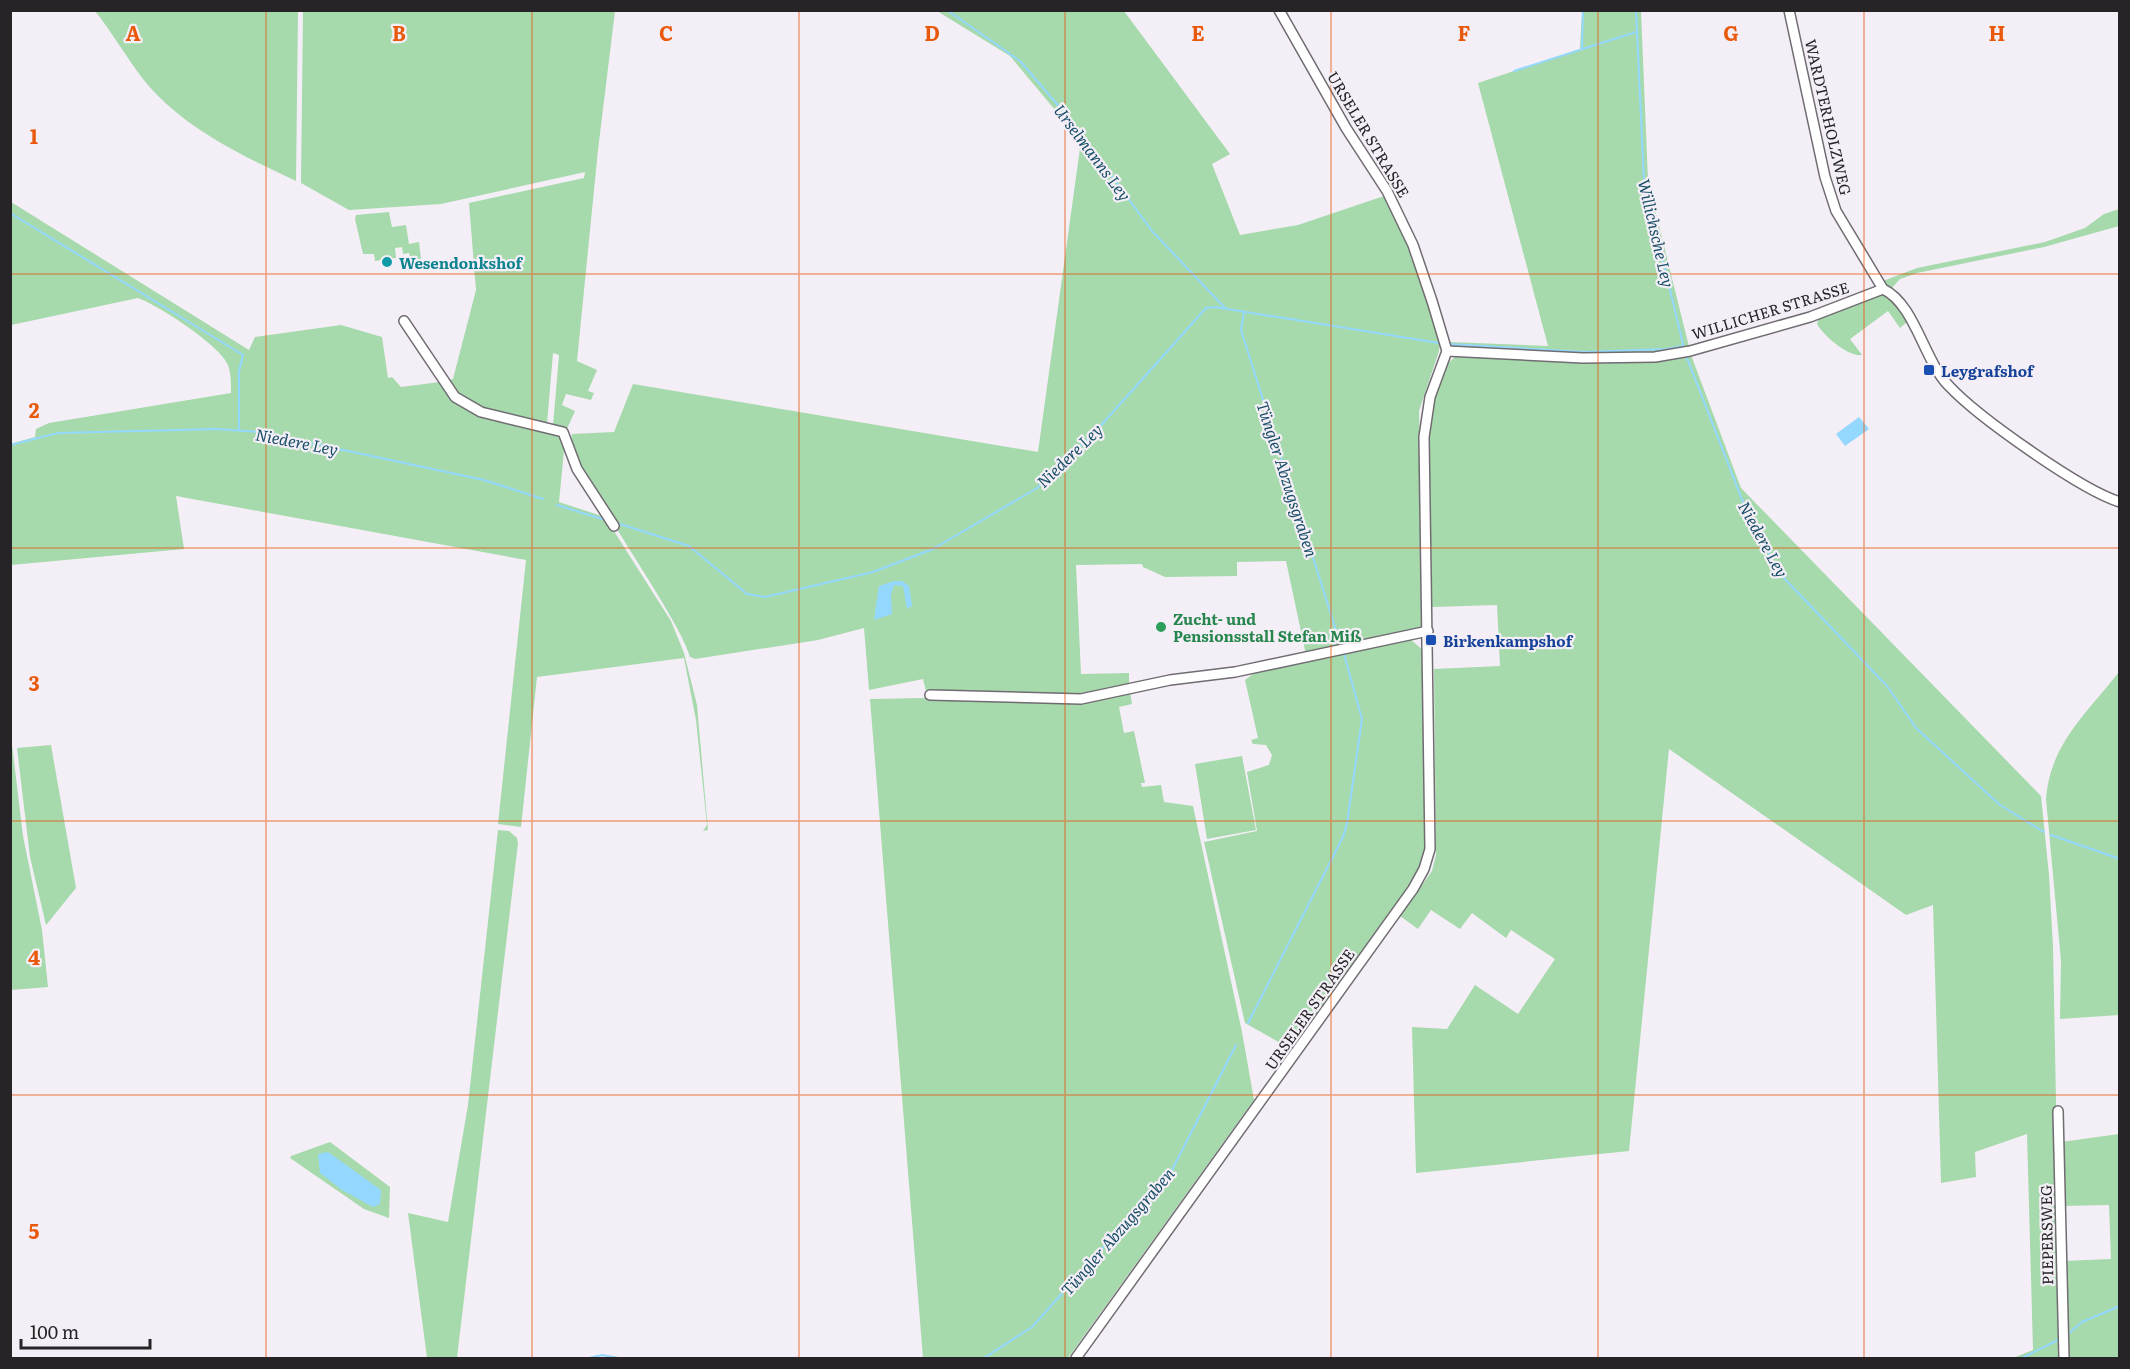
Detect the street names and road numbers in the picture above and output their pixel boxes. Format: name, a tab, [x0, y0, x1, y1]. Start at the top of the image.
street label: WARDTERHOLZWEG	[1800, 37, 1858, 197]
street label: URSELER STRASSE	[1322, 67, 1416, 201]
street label: WILLICHER STRASSE	[1689, 275, 1851, 345]
street label: URSELER STRASSE	[1258, 944, 1360, 1074]
street label: PIEPERSWEG	[2034, 1185, 2058, 1285]

